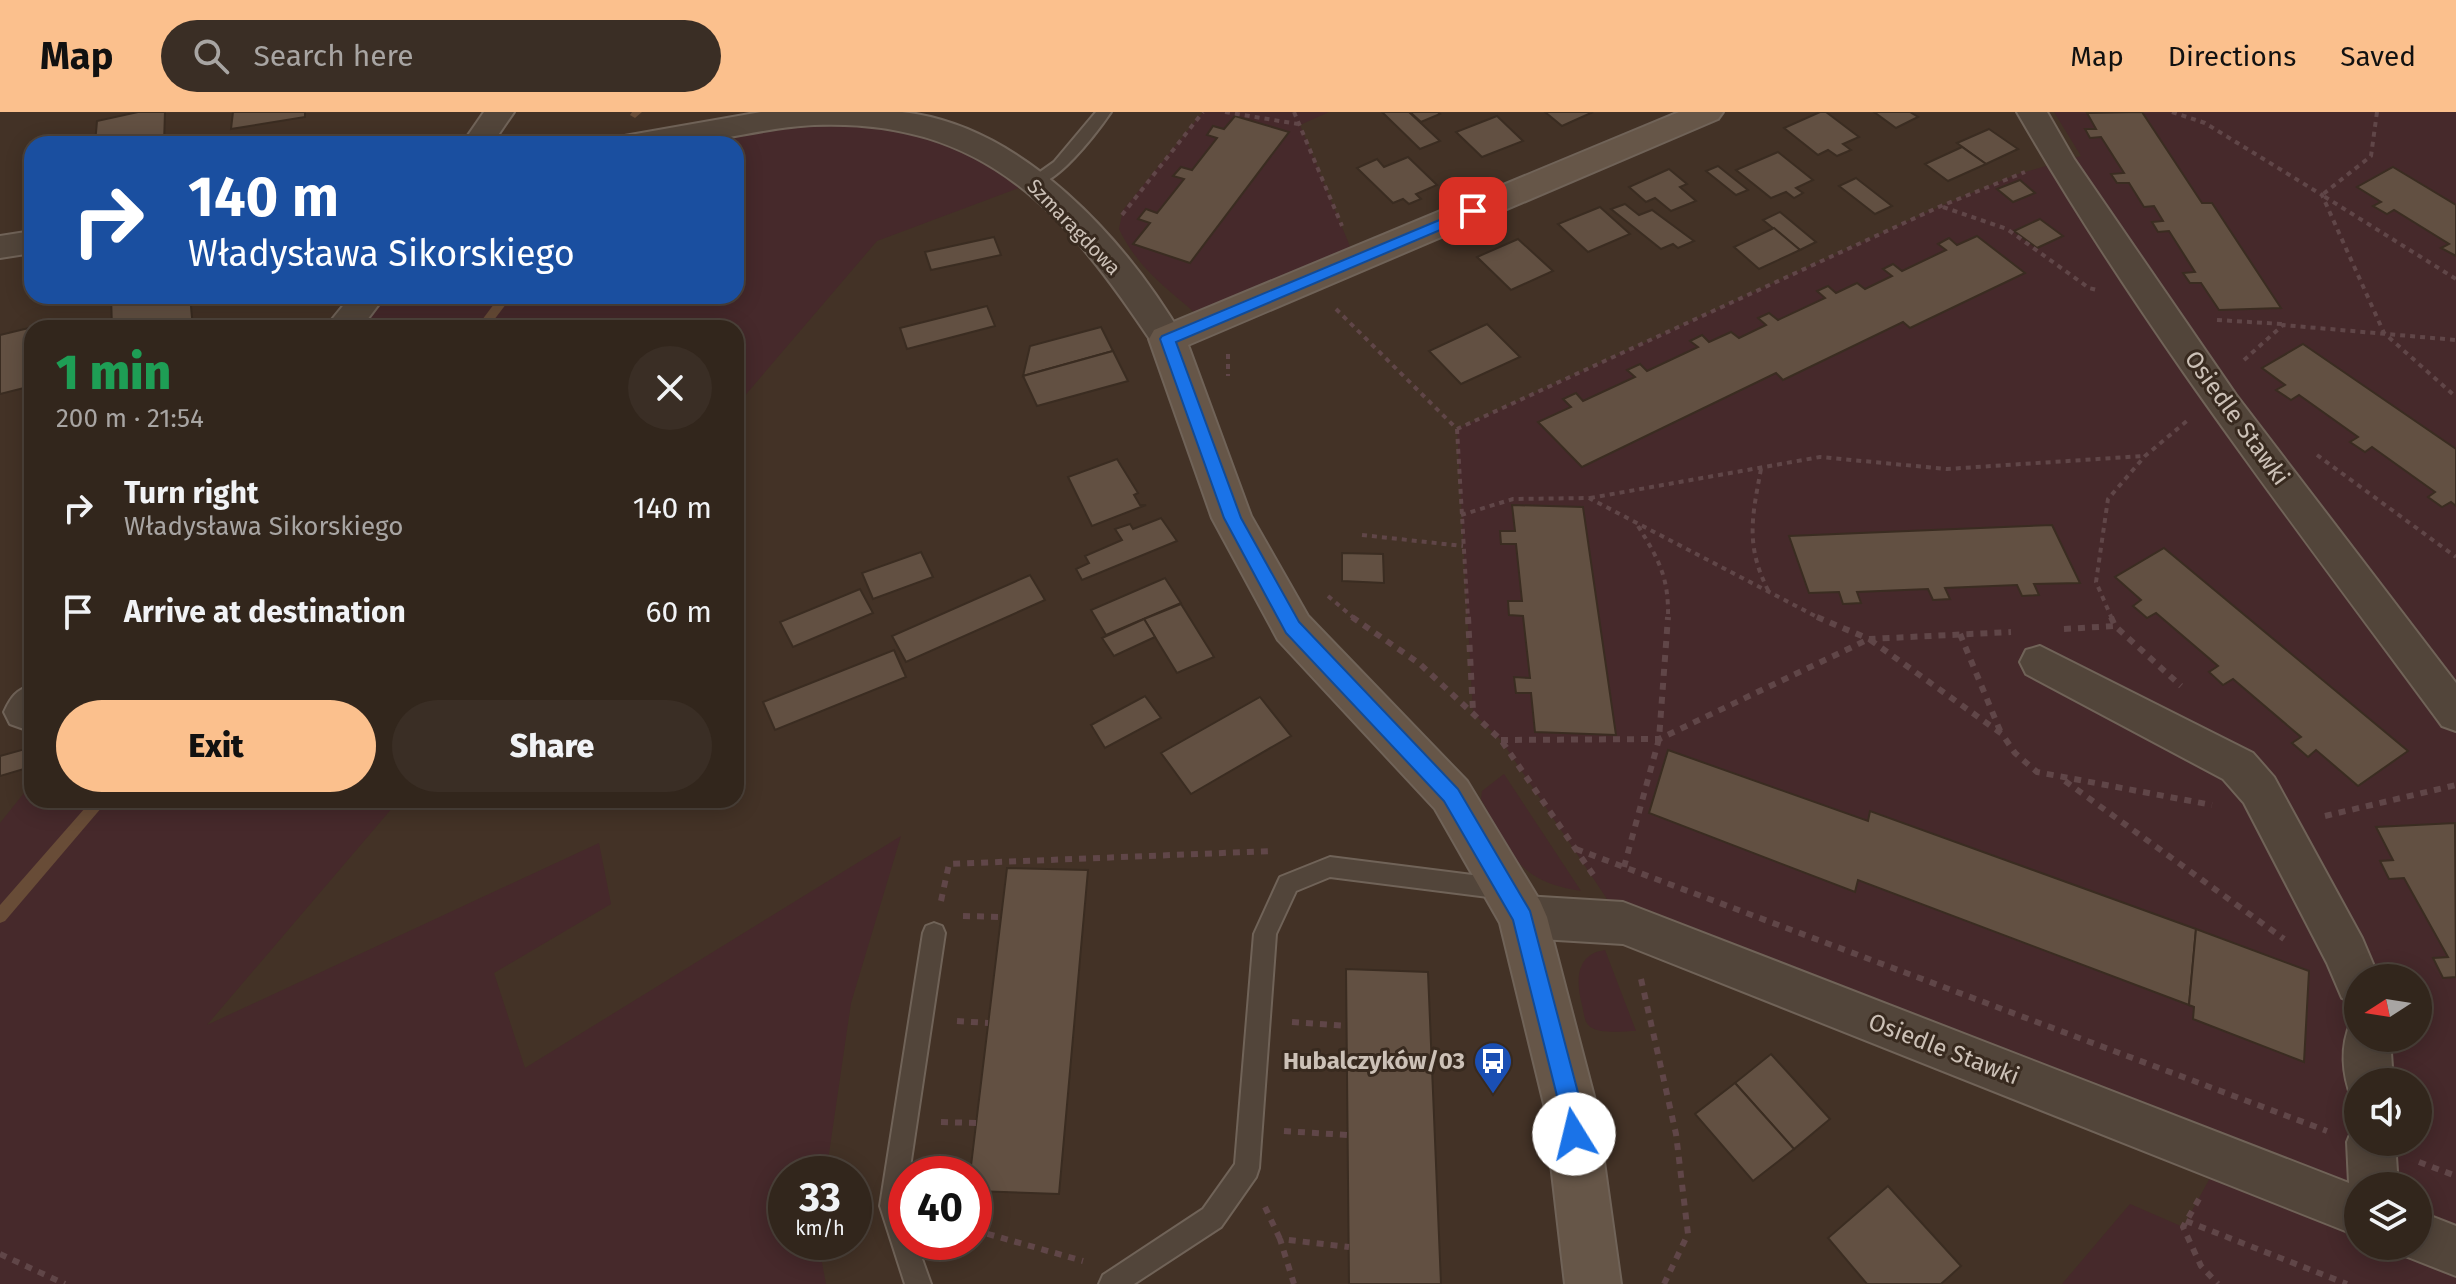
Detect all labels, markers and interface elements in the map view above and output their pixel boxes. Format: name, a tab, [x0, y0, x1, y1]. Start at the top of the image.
search box	[161, 20, 721, 92]
text: Map	[40, 33, 113, 79]
icon: search	[189, 34, 233, 78]
text: Search here	[253, 38, 414, 74]
text: Map	[2070, 40, 2124, 73]
text: Directions	[2168, 40, 2296, 73]
text: Saved	[2340, 40, 2416, 73]
text: 140 m	[188, 164, 339, 231]
icon: right	[56, 168, 160, 272]
street label: Szmaragdowa	[1022, 174, 1126, 280]
pin	[1439, 177, 1507, 245]
icon: arrive	[1451, 189, 1495, 233]
text: Władysława Sikorskiego	[188, 232, 575, 276]
text: 1 min	[56, 344, 171, 402]
street label: Osiedle Stawki	[2179, 345, 2295, 491]
button: close	[628, 346, 712, 430]
text: 200 m · 21:54	[56, 403, 204, 434]
text: Turn right	[124, 475, 259, 511]
icon: right	[56, 486, 100, 530]
text: 140 m	[633, 490, 712, 526]
text: Władysława Sikorskiego	[124, 511, 403, 542]
icon: arrive	[56, 590, 100, 634]
text: Arrive at destination	[124, 594, 406, 630]
text: 60 m	[646, 594, 712, 630]
button: Exit	[56, 700, 376, 792]
button: Share	[392, 700, 712, 792]
north arrow	[2344, 964, 2432, 1052]
map controls	[2344, 964, 2432, 1260]
street label: Osiedle Stawki	[1865, 1007, 2023, 1091]
bus stop icon: Hubalczyków/03	[1472, 1040, 1514, 1095]
place label: Hubalczyków/03	[1283, 1047, 1465, 1075]
button: sound	[2344, 1068, 2432, 1156]
position arrow	[1532, 1092, 1616, 1176]
speed limit sign: 40	[888, 1156, 992, 1260]
button: layers	[2344, 1172, 2432, 1260]
text: 33	[799, 1174, 841, 1222]
text: km/h	[795, 1216, 845, 1240]

